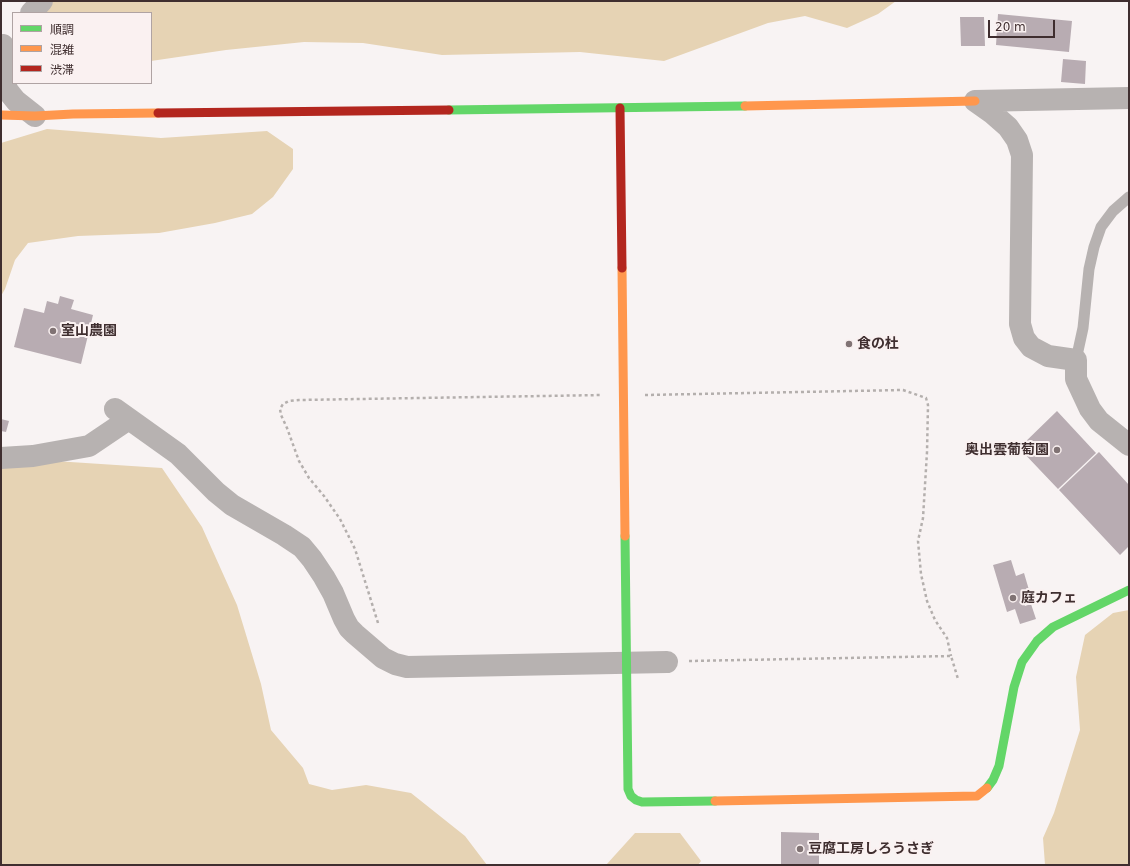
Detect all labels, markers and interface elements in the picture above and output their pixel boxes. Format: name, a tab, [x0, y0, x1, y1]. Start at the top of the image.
legend	[12, 12, 152, 84]
scale bar	[990, 12, 1057, 38]
text: 20 m	[995, 20, 1026, 34]
text: 順調	[50, 23, 74, 37]
text: 混雑	[50, 43, 74, 57]
text: 渋滞	[50, 63, 74, 77]
place label: 室山農園	[61, 323, 117, 339]
marker: 室山農園	[48, 326, 58, 336]
place label: 食の杜	[857, 336, 899, 352]
marker: 食の杜	[844, 339, 854, 349]
place label: 奥出雲葡萄園	[965, 442, 1049, 458]
marker: 奥出雲葡萄園	[1052, 445, 1062, 455]
place label: 庭カフェ	[1021, 590, 1077, 606]
marker: 庭カフェ	[1008, 593, 1018, 603]
place label: 豆腐工房しろうさぎ	[808, 841, 934, 857]
marker: 豆腐工房しろうさぎ	[795, 844, 805, 854]

